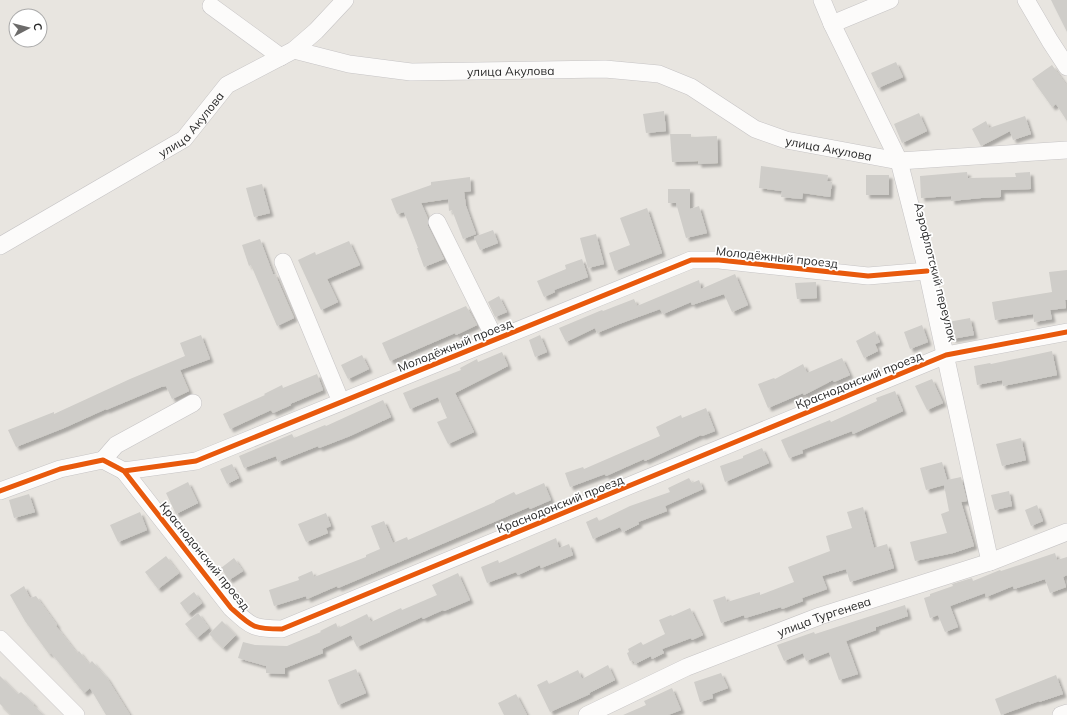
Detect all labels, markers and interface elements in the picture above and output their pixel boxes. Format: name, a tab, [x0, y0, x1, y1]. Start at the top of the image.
north arrow	[8, 8, 48, 48]
text: С	[31, 22, 45, 32]
street label: улица Акулова	[467, 62, 555, 79]
street label: улица Акулова	[155, 88, 227, 160]
street label: улица Акулова	[784, 133, 873, 163]
street label: Аэрофлотский переулок	[911, 201, 961, 344]
street label: Молодёжный проезд	[715, 243, 839, 271]
street label: Молодёжный проезд	[395, 315, 515, 375]
street label: Краснодонский проезд	[793, 348, 925, 412]
street label: Краснодонский проезд	[494, 472, 626, 536]
street label: Краснодонский проезд	[156, 499, 254, 613]
street label: улица Тургенева	[775, 593, 873, 639]

